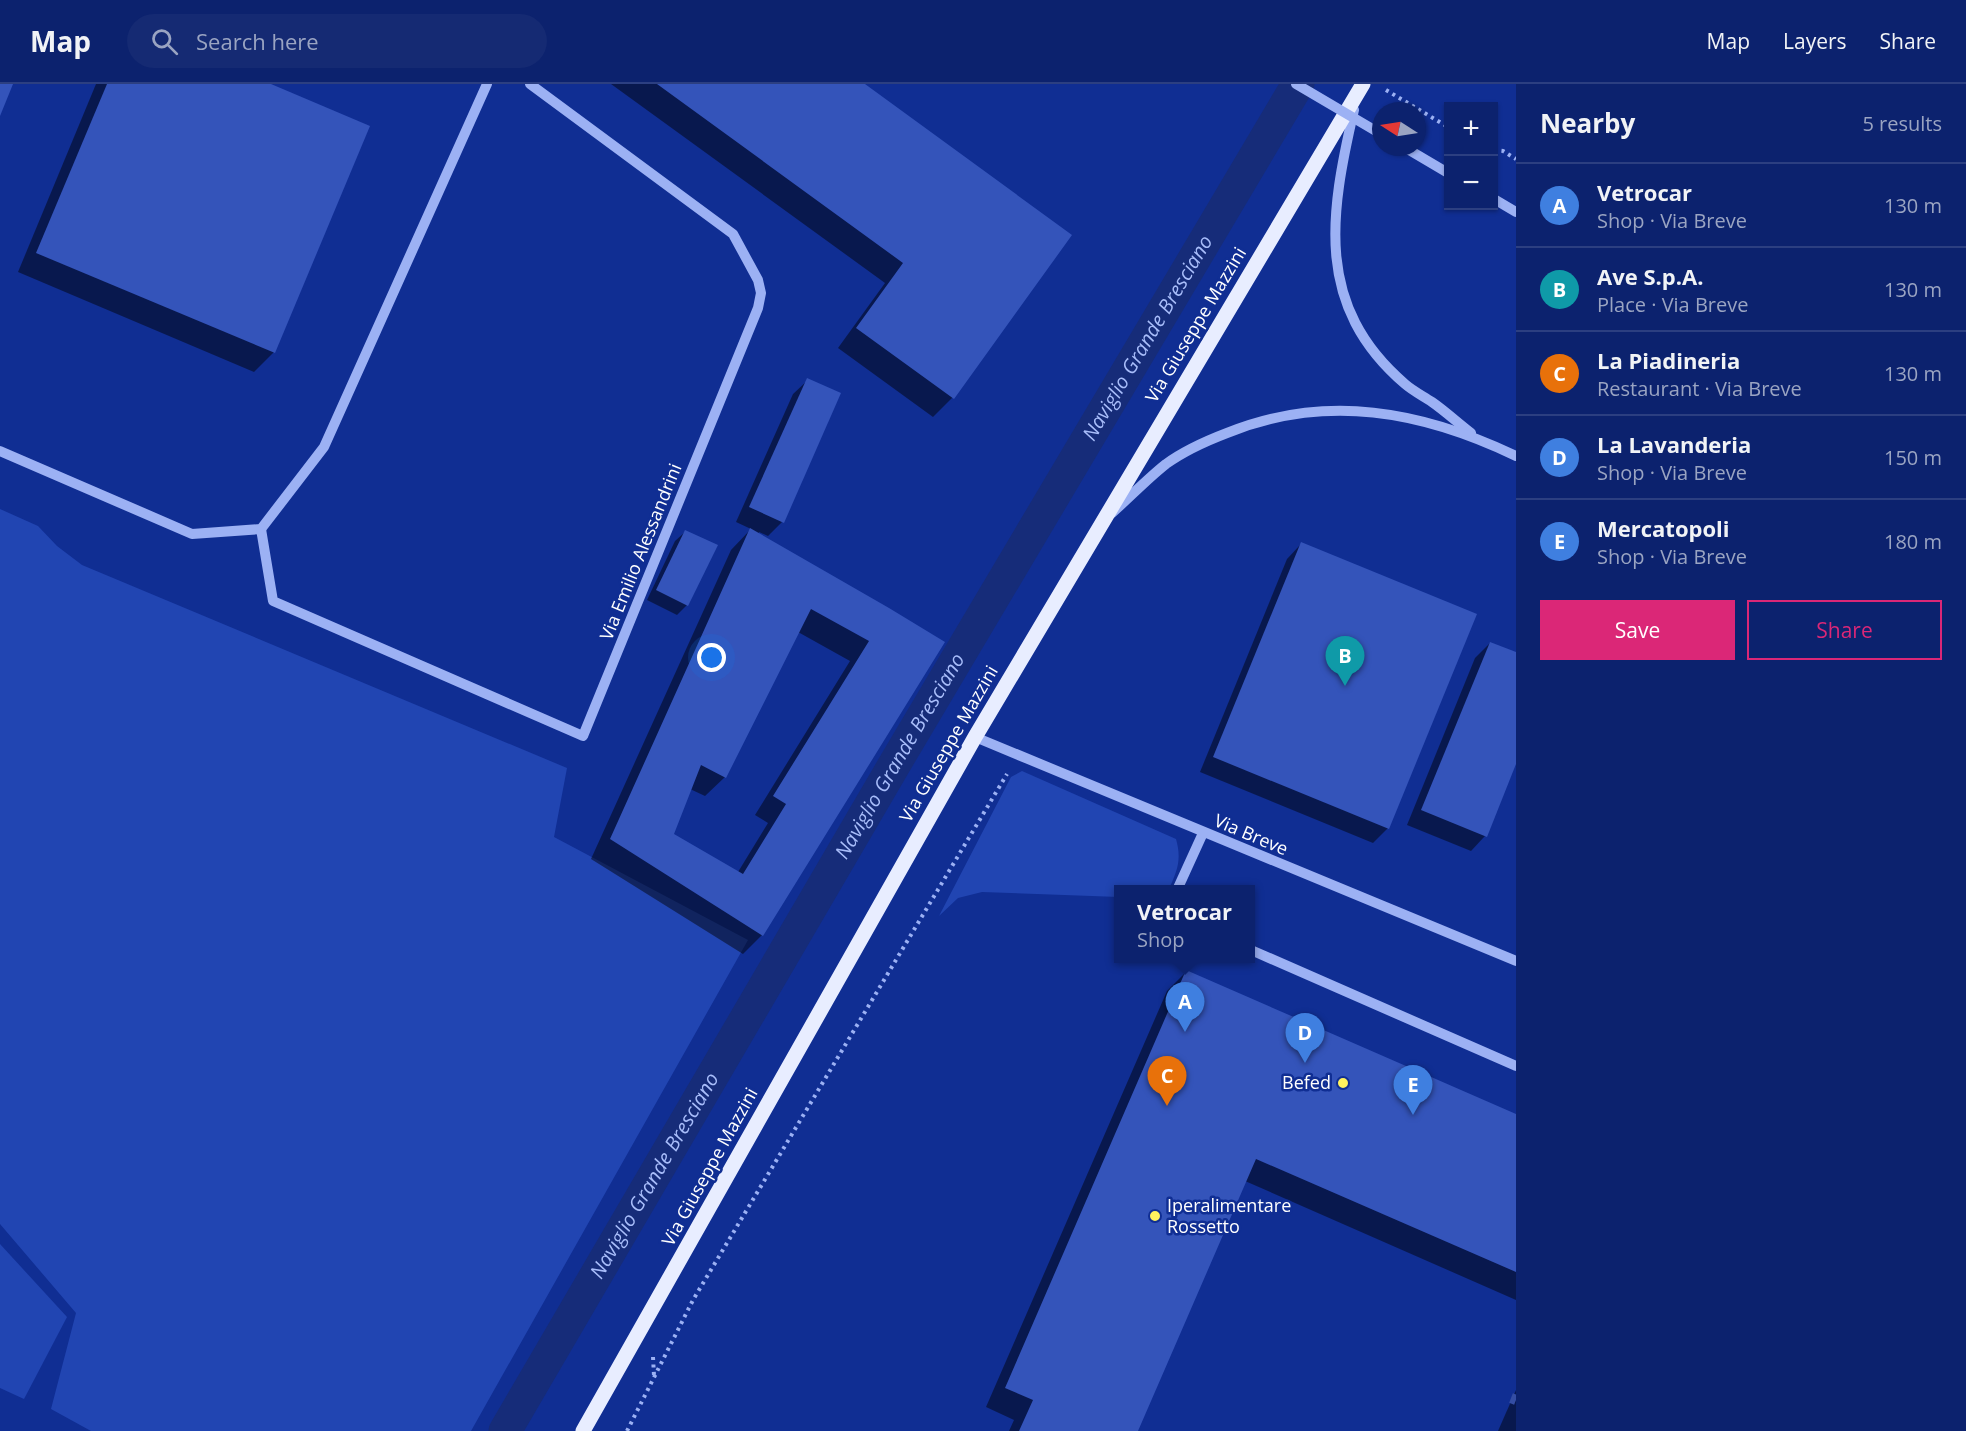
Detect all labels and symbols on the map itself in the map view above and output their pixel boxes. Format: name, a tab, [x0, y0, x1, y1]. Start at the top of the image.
north arrow	[1372, 102, 1426, 156]
water label: Naviglio Grande Bresciano	[1076, 230, 1218, 445]
street label: Via Giuseppe Mazzini	[1139, 242, 1251, 407]
street label: Via Emilio Alessandrini	[594, 460, 687, 644]
pin: B	[1326, 636, 1364, 686]
your location	[697, 643, 726, 672]
water label: Naviglio Grande Bresciano	[828, 648, 970, 864]
street label: Via Giuseppe Mazzini	[893, 661, 1003, 826]
street label: Via Breve	[1211, 808, 1292, 860]
pin: A	[1166, 982, 1204, 1032]
pin: D	[1286, 1014, 1324, 1063]
pin: C	[1148, 1056, 1186, 1106]
pin: E	[1394, 1066, 1432, 1115]
water label: Naviglio Grande Bresciano	[583, 1067, 725, 1283]
place label: Befed	[1282, 1070, 1331, 1094]
marker: Befed	[1336, 1076, 1350, 1090]
street label: Via Giuseppe Mazzini	[656, 1083, 763, 1250]
place label: Iperalimentare Rossetto	[1167, 1193, 1291, 1238]
marker: Iperalimentare Rossetto	[1148, 1209, 1162, 1223]

